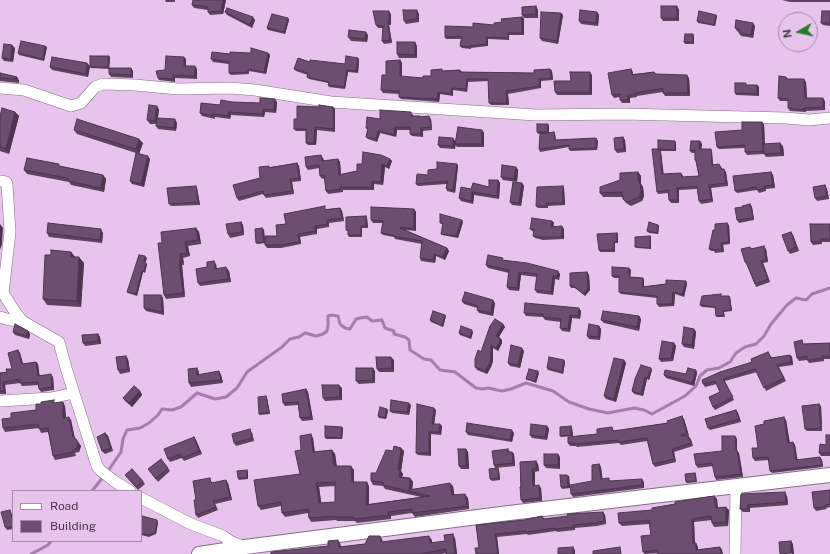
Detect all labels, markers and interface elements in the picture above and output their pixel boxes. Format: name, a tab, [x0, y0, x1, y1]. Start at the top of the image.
north arrow	[778, 12, 818, 52]
text: N	[781, 29, 794, 39]
legend	[12, 490, 142, 542]
text: Road	[50, 499, 78, 513]
text: Building	[50, 519, 96, 533]

